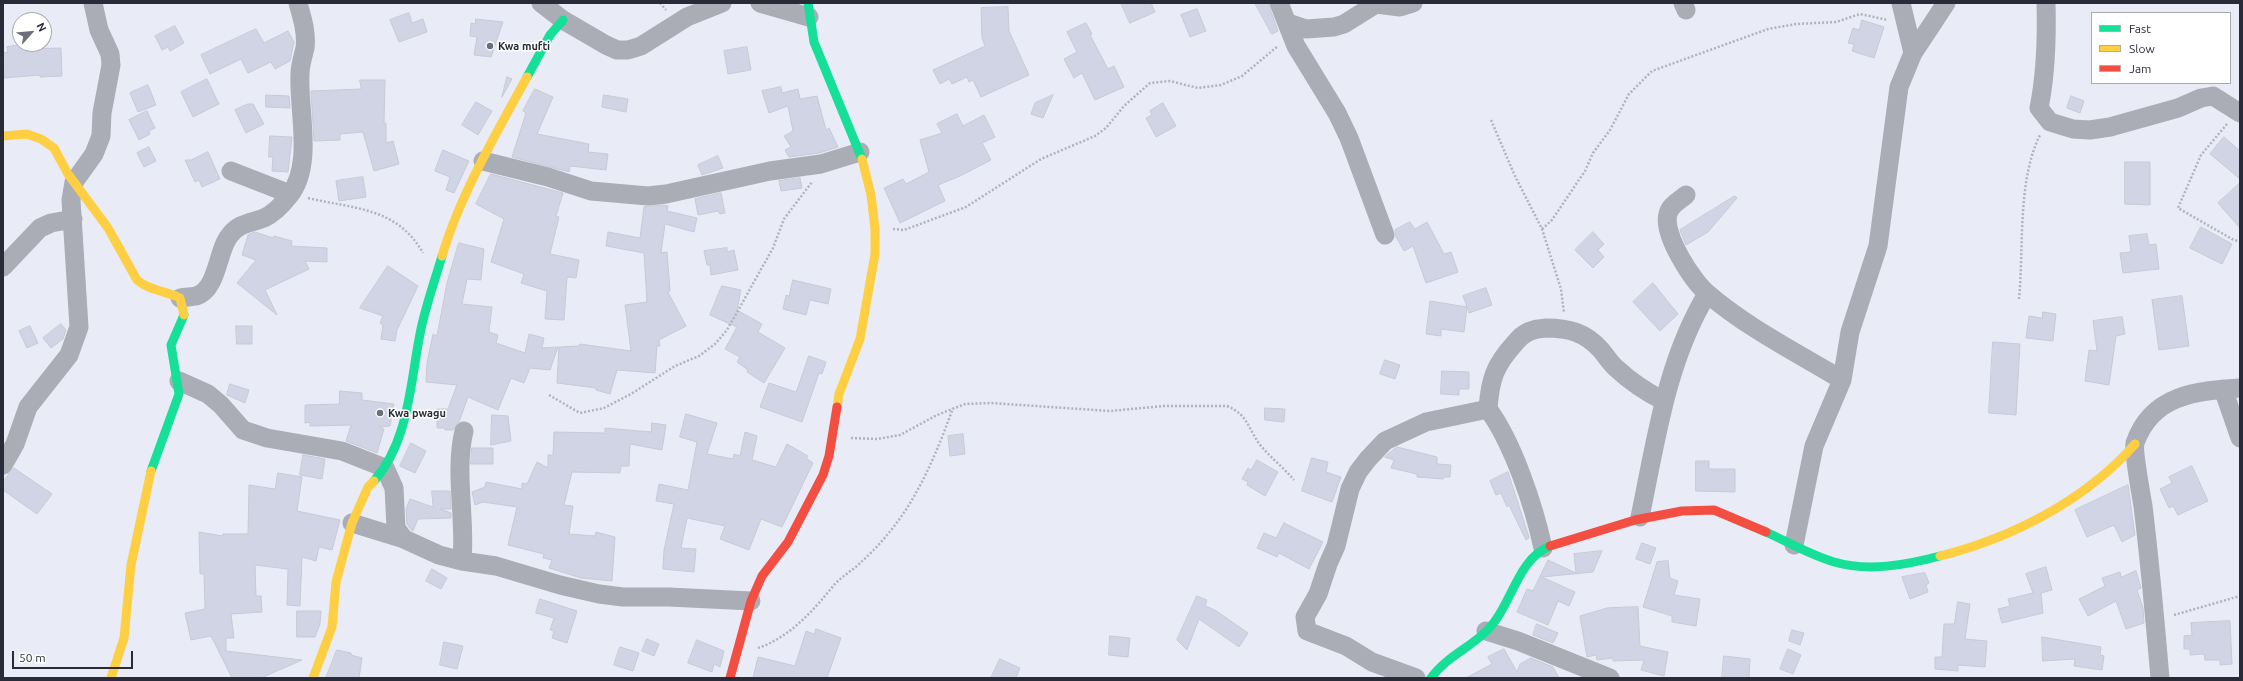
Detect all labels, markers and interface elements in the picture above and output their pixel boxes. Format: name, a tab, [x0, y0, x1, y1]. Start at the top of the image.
north arrow	[12, 12, 52, 52]
legend	[2091, 12, 2231, 84]
text: N	[35, 21, 49, 33]
text: Fast	[2129, 22, 2151, 35]
place label: Kwa mufti	[498, 39, 550, 53]
marker: Kwa mufti	[485, 41, 495, 51]
text: Slow	[2129, 42, 2155, 55]
text: Jam	[2129, 62, 2151, 75]
place label: Kwa pwagu	[388, 406, 446, 420]
marker: Kwa pwagu	[375, 408, 385, 418]
scale bar	[14, 643, 135, 669]
text: 50 m	[19, 651, 46, 664]

